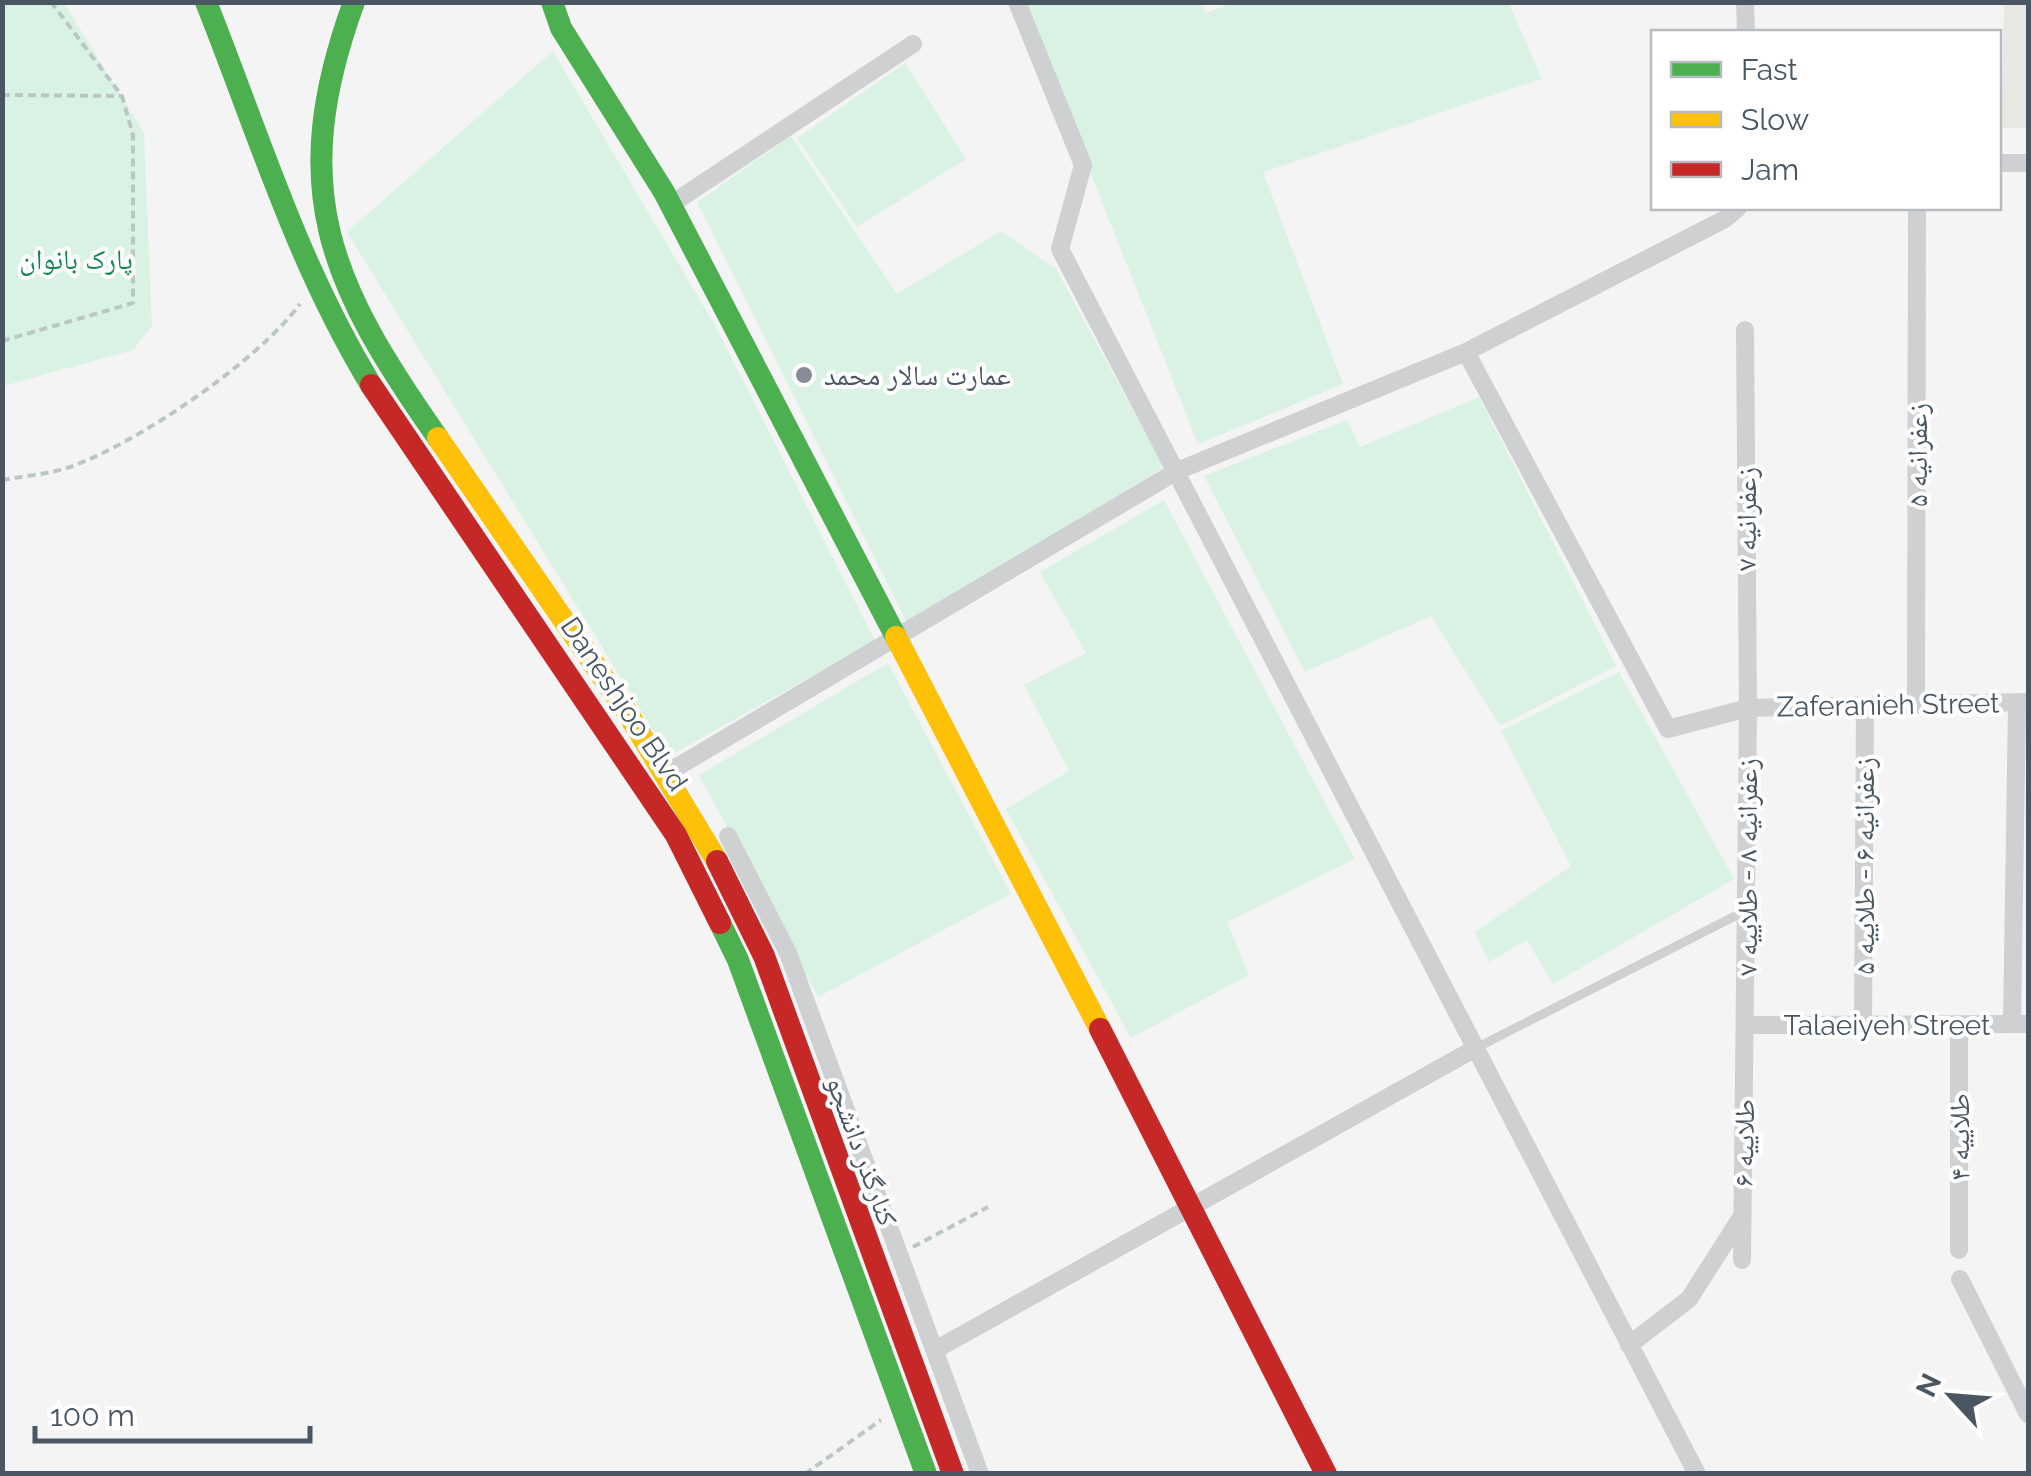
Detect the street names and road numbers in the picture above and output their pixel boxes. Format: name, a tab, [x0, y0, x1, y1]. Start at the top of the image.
street label: زعفرانیه ۵	[1901, 403, 1934, 507]
street label: زعفرانیه ۷	[1730, 467, 1763, 571]
street label: Daneshjoo Blvd	[554, 611, 694, 797]
street label: Zaferanieh Street	[1776, 687, 2000, 723]
street label: زعفرانیه ۶ - طلاییه ۵	[1848, 757, 1881, 975]
street label: زعفرانیه ۸ - طلاییه ۷	[1731, 758, 1764, 976]
street label: Talaeiyeh Street	[1783, 1009, 1991, 1042]
street label: کنارگذر دانشجو	[820, 1072, 904, 1231]
street label: طلاییه ۴	[1943, 1093, 1976, 1181]
street label: طلاییه ۶	[1727, 1099, 1761, 1187]

